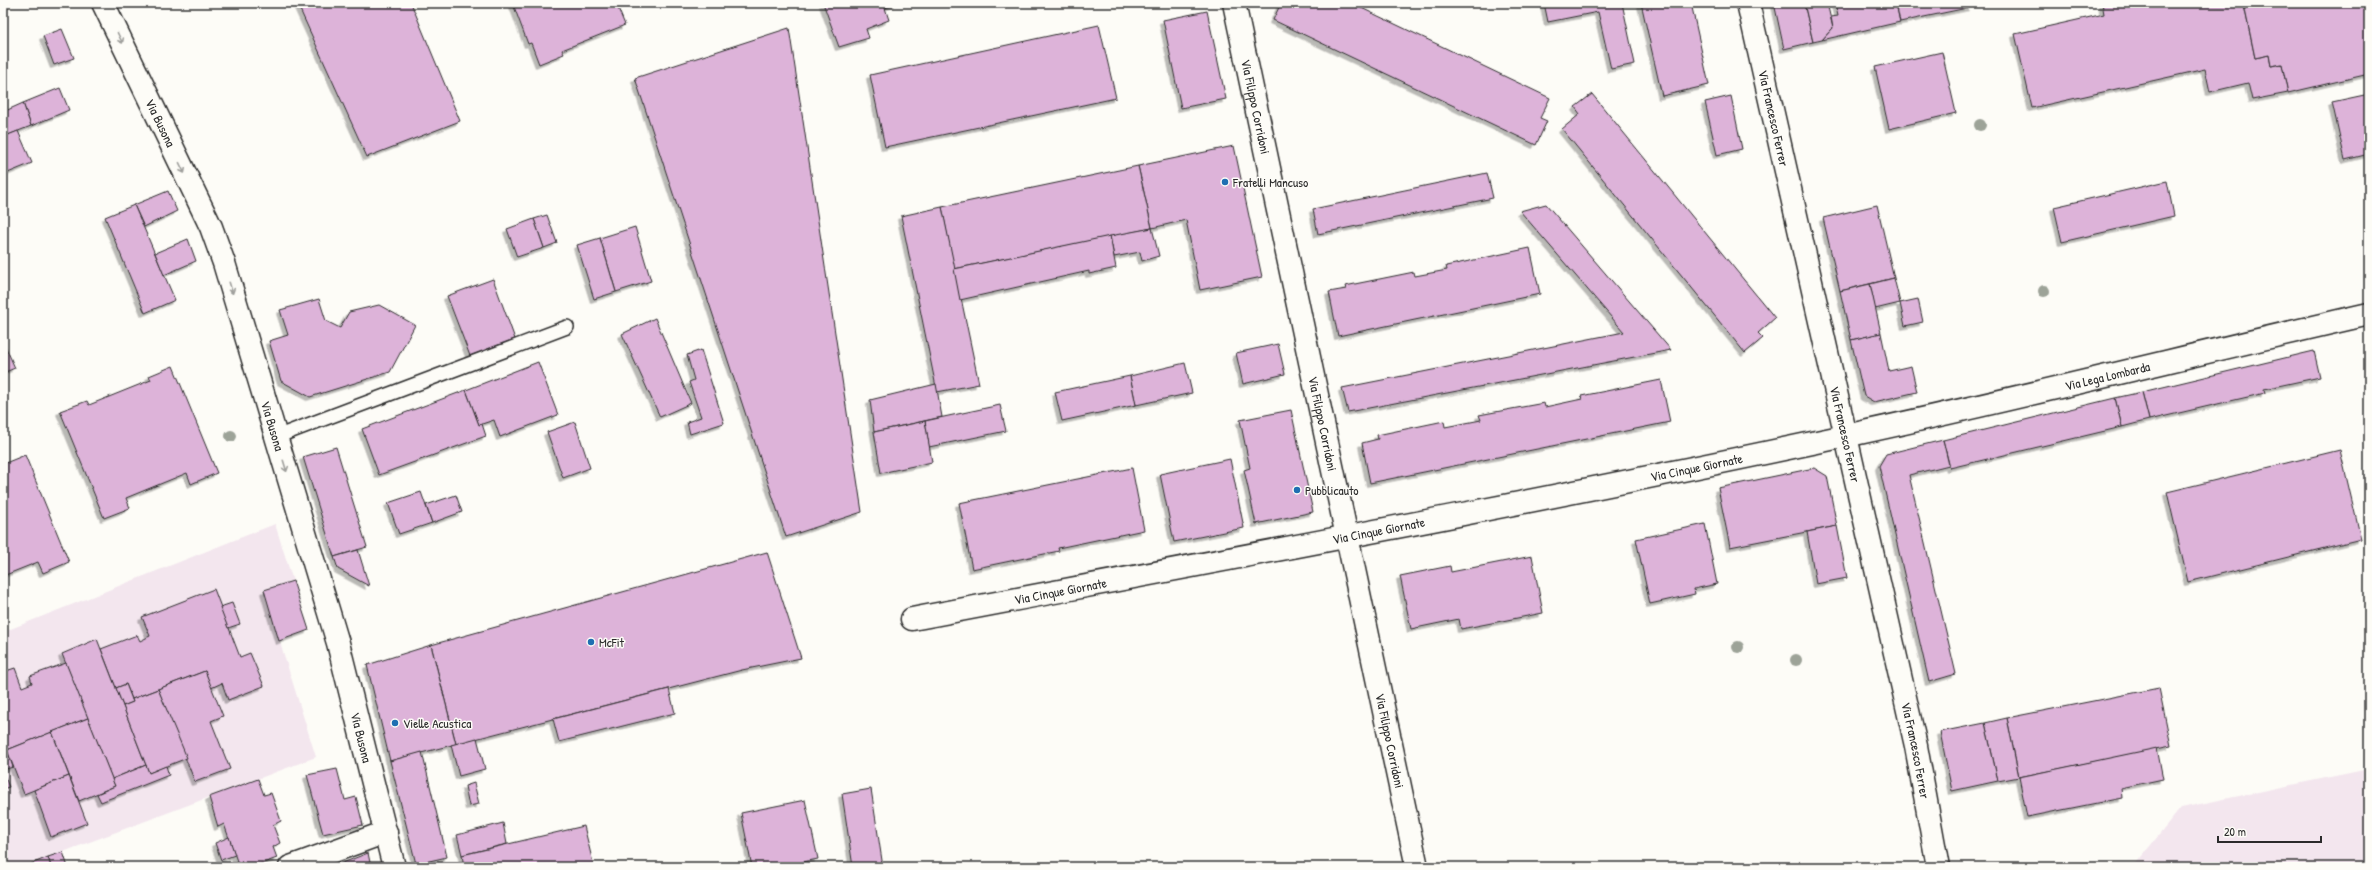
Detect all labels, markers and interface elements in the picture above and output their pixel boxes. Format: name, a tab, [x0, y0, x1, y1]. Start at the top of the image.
one-way arrow	[116, 32, 124, 44]
street label: Via Filippo Corridoni	[1237, 58, 1275, 156]
street label: Via Francesco Ferrer	[1754, 68, 1794, 168]
street label: Via Busona	[141, 96, 180, 150]
one-way arrow	[179, 162, 186, 174]
place label: Fratelli Mancuso	[1232, 173, 1308, 191]
marker: Fratelli Mancuso	[1220, 177, 1230, 187]
one-way arrow	[228, 281, 235, 294]
street label: Via Lega Lombarda	[2063, 357, 2152, 395]
street label: Via Filippo Corridoni	[1304, 375, 1342, 473]
street label: Via Francesco Ferrer	[1826, 384, 1865, 484]
street label: Via Busona	[257, 399, 289, 453]
street label: Via Cinque Giornate	[1649, 449, 1744, 485]
one-way arrow	[282, 459, 289, 472]
place label: Pubblicauto	[1305, 481, 1359, 499]
marker: Pubblicauto	[1292, 485, 1302, 495]
street label: Via Cinque Giornate	[1331, 513, 1426, 548]
street label: Via Cinque Giornate	[1013, 573, 1108, 608]
place label: McFit	[599, 633, 625, 651]
marker: McFit	[586, 637, 596, 647]
street label: Via Filippo Corridoni	[1371, 692, 1409, 790]
street label: Via Francesco Ferrer	[1897, 700, 1934, 800]
street label: Via Busona	[347, 710, 377, 765]
place label: Vielle Acustica	[403, 714, 471, 732]
marker: Vielle Acustica	[390, 718, 400, 728]
scale bar	[2218, 818, 2321, 844]
text: 20 m	[2224, 823, 2246, 840]

